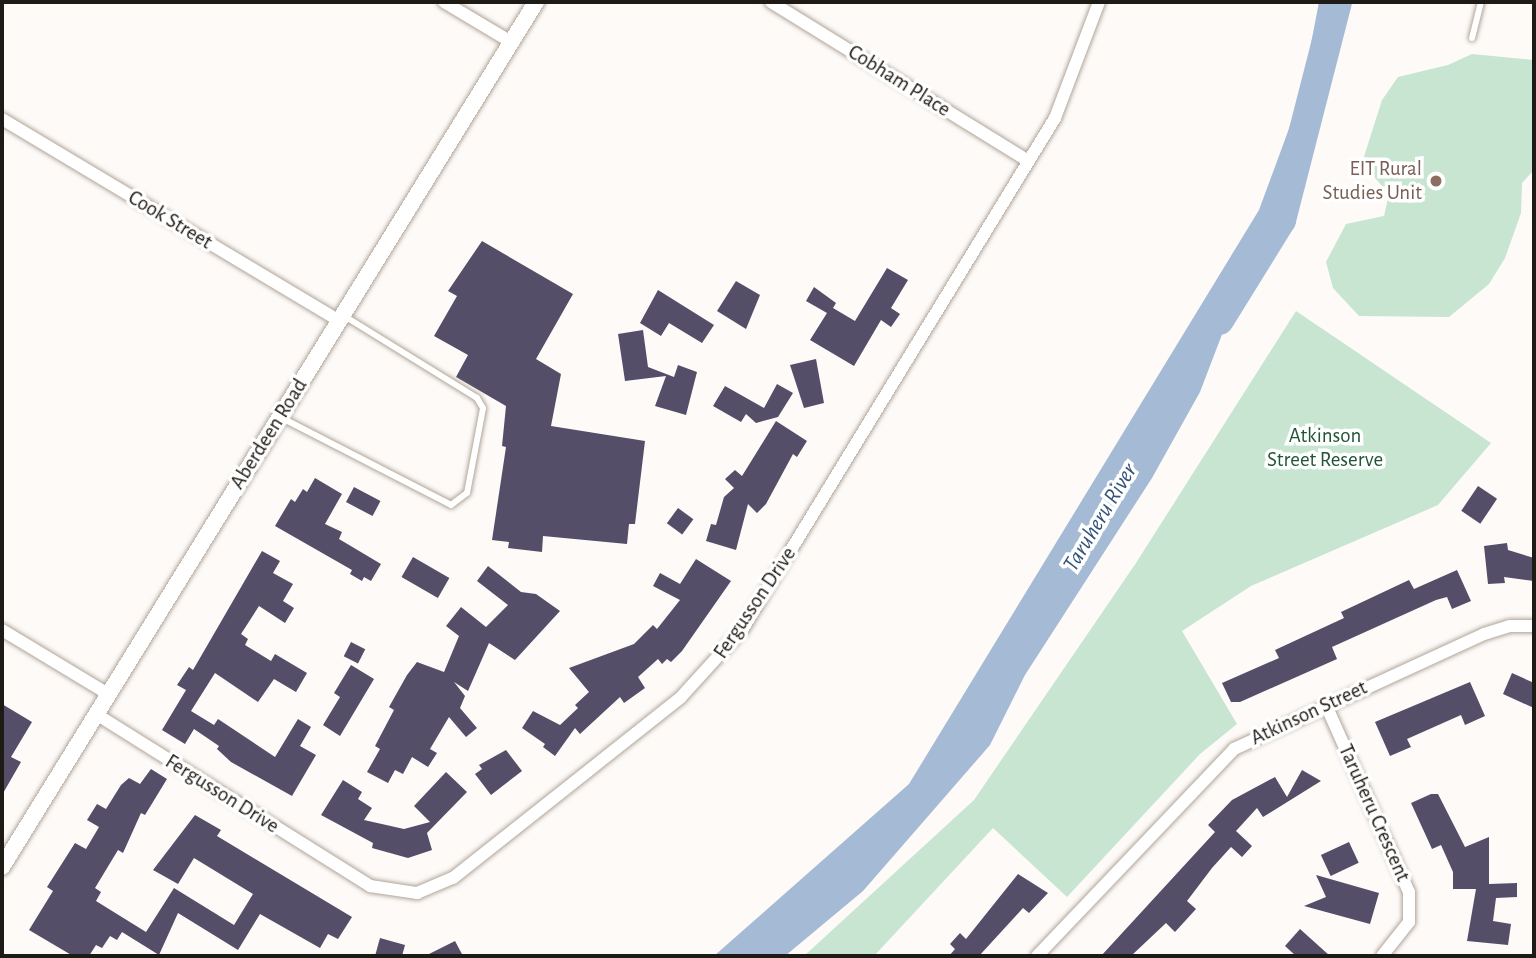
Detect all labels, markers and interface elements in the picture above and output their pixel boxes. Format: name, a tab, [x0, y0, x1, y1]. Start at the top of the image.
street label: Cobham Place	[843, 40, 955, 122]
place label: EIT Rural Studies Unit	[1322, 156, 1422, 206]
marker: EIT Rural Studies Unit	[1428, 173, 1444, 189]
street label: Cook Street	[123, 185, 217, 255]
street label: Aberdeen Road	[225, 374, 313, 494]
park label: Atkinson Street Reserve	[1267, 423, 1383, 473]
water label: Taruheru River	[1058, 459, 1144, 577]
street label: Fergusson Drive	[708, 542, 802, 664]
street label: Atkinson Street	[1247, 675, 1371, 751]
street label: Taruheru Crescent	[1333, 741, 1415, 885]
street label: Fergusson Drive	[160, 749, 284, 839]

